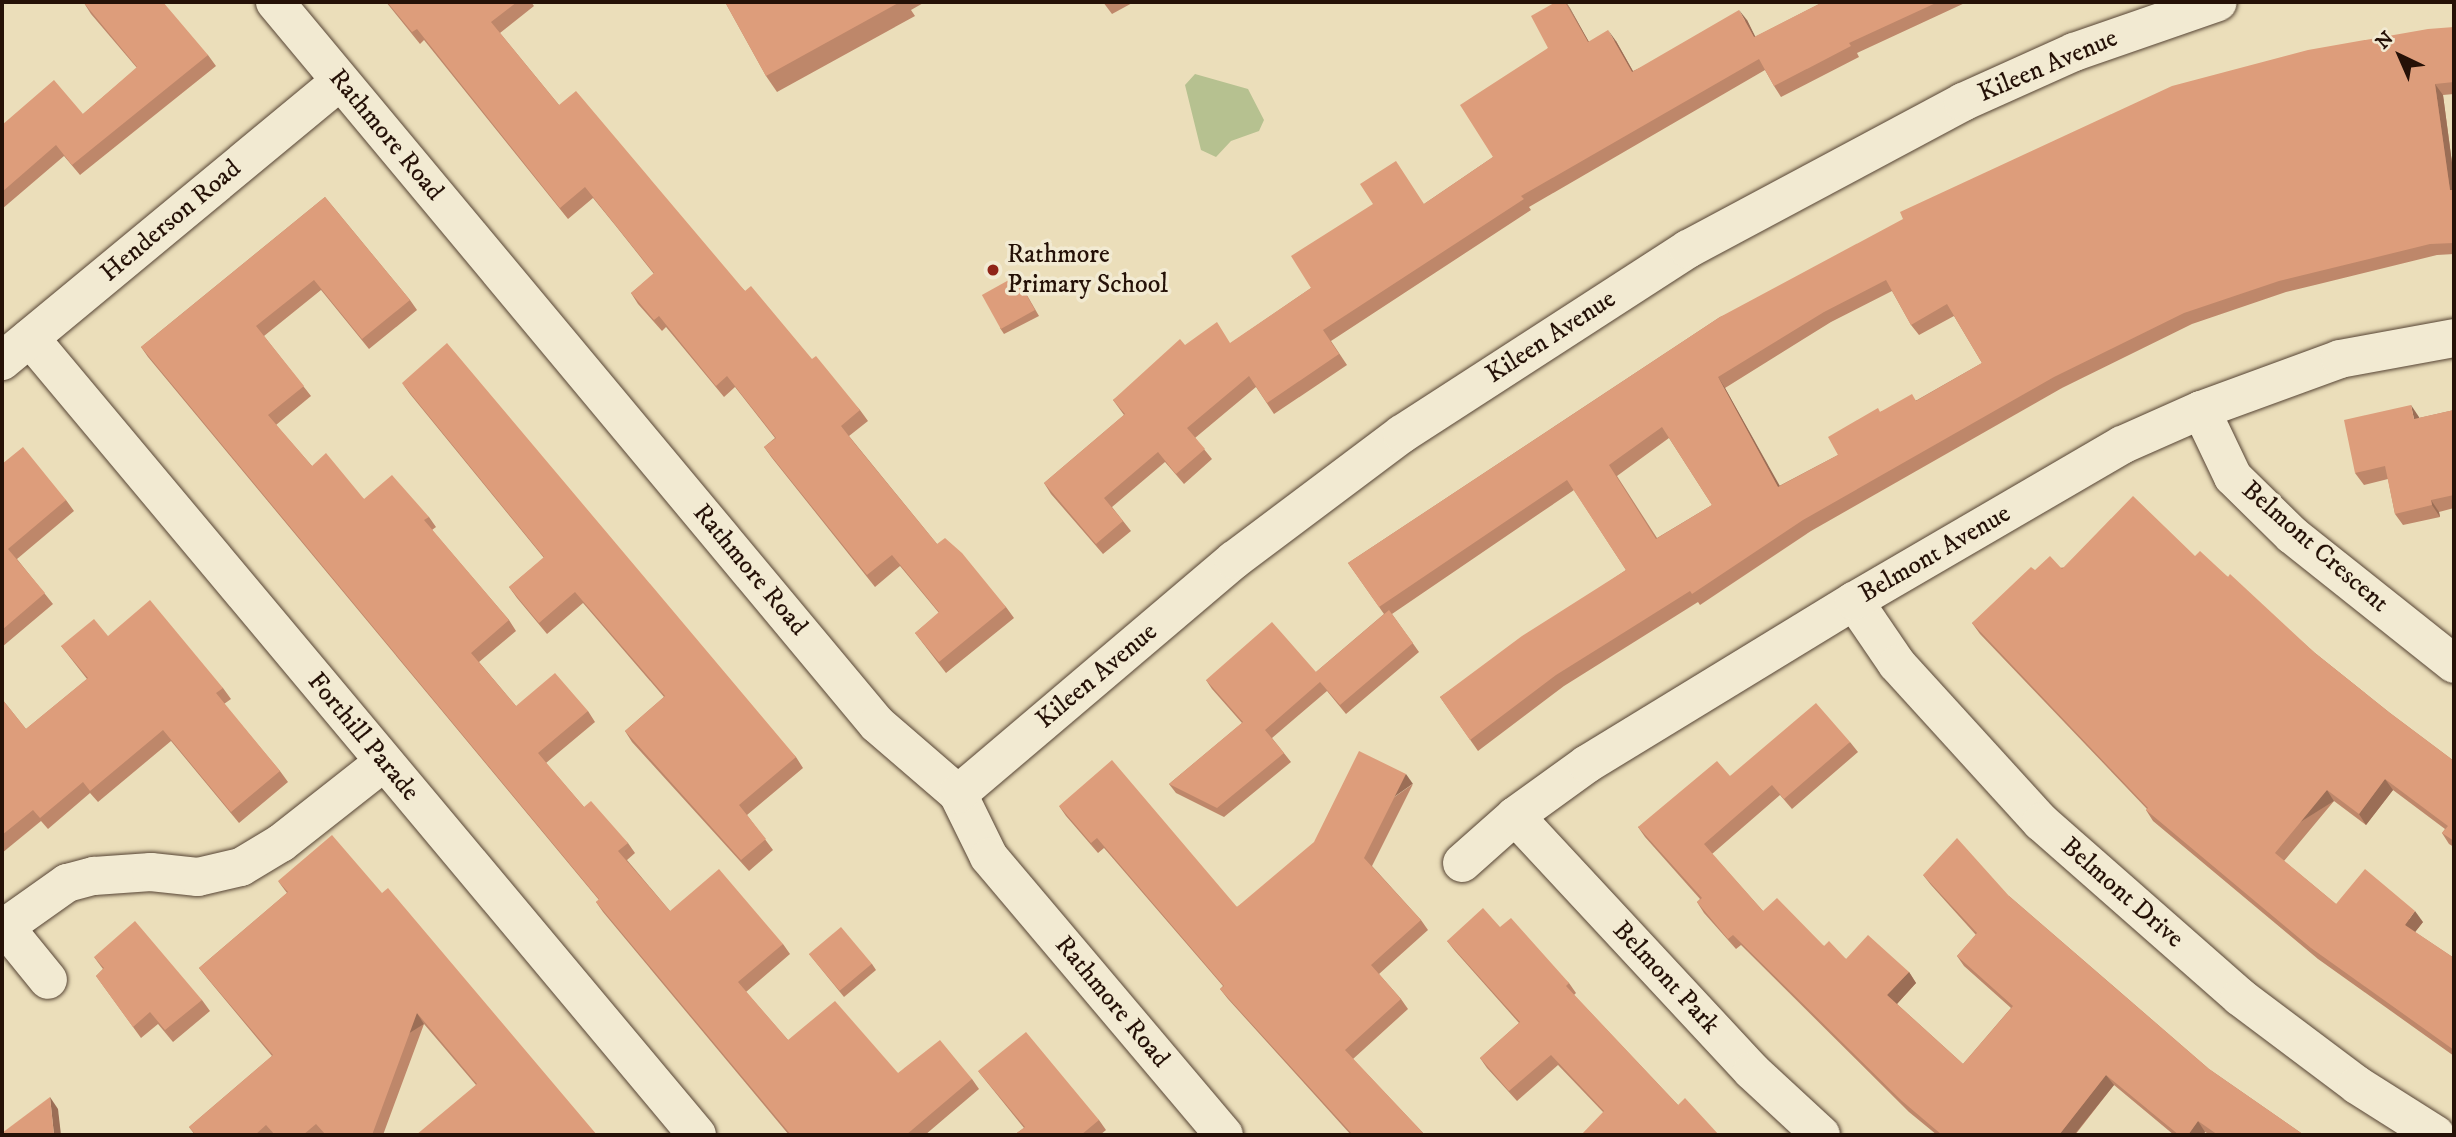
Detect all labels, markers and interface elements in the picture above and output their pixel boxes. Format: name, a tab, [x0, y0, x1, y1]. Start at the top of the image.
north arrow	[2365, 21, 2435, 91]
street label: Kileen Avenue	[1974, 23, 2122, 109]
text: N	[2371, 27, 2399, 54]
street label: Rathmore Road	[322, 63, 450, 207]
street label: Henderson Road	[95, 153, 247, 289]
place label: Rathmore Primary School	[1007, 239, 1168, 300]
marker: Rathmore Primary School	[985, 262, 1001, 278]
street label: Kileen Avenue	[1480, 284, 1622, 390]
street label: Belmont Crescent	[2235, 475, 2395, 619]
street label: Rathmore Road	[686, 498, 814, 642]
street label: Belmont Avenue	[1854, 498, 2016, 610]
street label: Kileen Avenue	[1030, 616, 1164, 736]
street label: Forthill Parade	[300, 667, 426, 807]
street label: Belmont Drive	[2054, 831, 2190, 955]
street label: Belmont Park	[1606, 915, 1726, 1041]
street label: Rathmore Road	[1048, 930, 1176, 1074]

